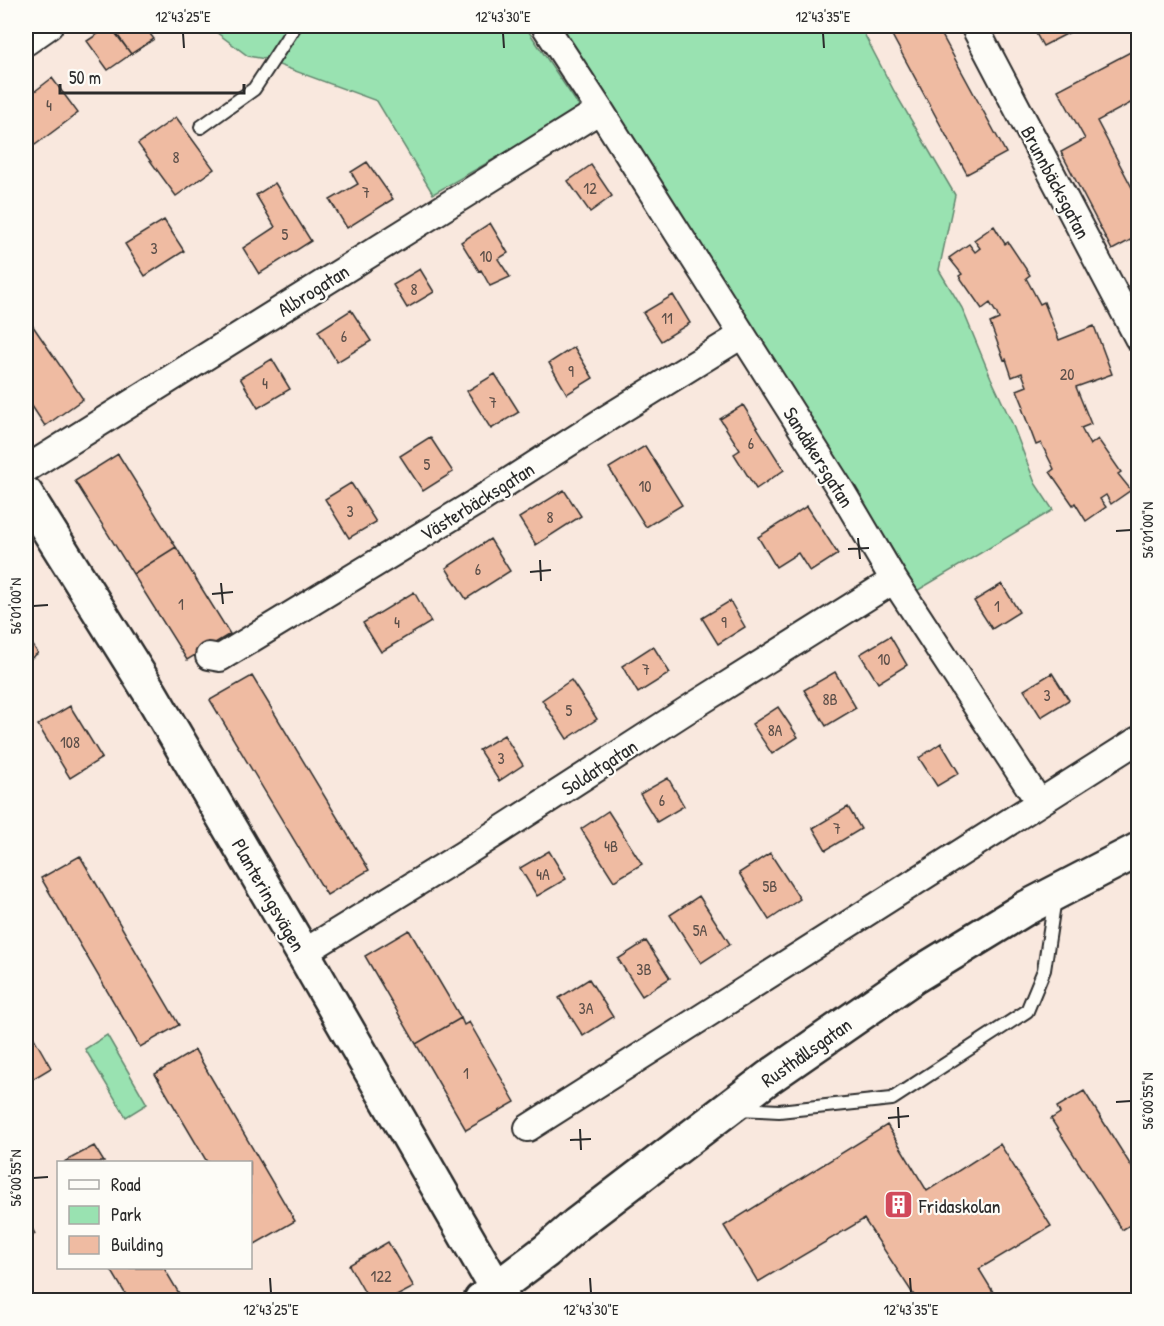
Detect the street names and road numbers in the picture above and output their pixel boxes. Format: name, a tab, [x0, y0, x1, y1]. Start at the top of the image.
street label: Brunnbäcksgatan	[1015, 121, 1097, 243]
street label: Albrogatan	[272, 257, 354, 323]
street label: Sandåkersgatan	[777, 402, 861, 512]
street label: Västerbäcksgatan	[415, 455, 539, 547]
street label: Soldatgatan	[556, 732, 642, 802]
street label: Planteringsvägen	[226, 834, 312, 956]
street label: Rusthållsgatan	[755, 1011, 857, 1093]

